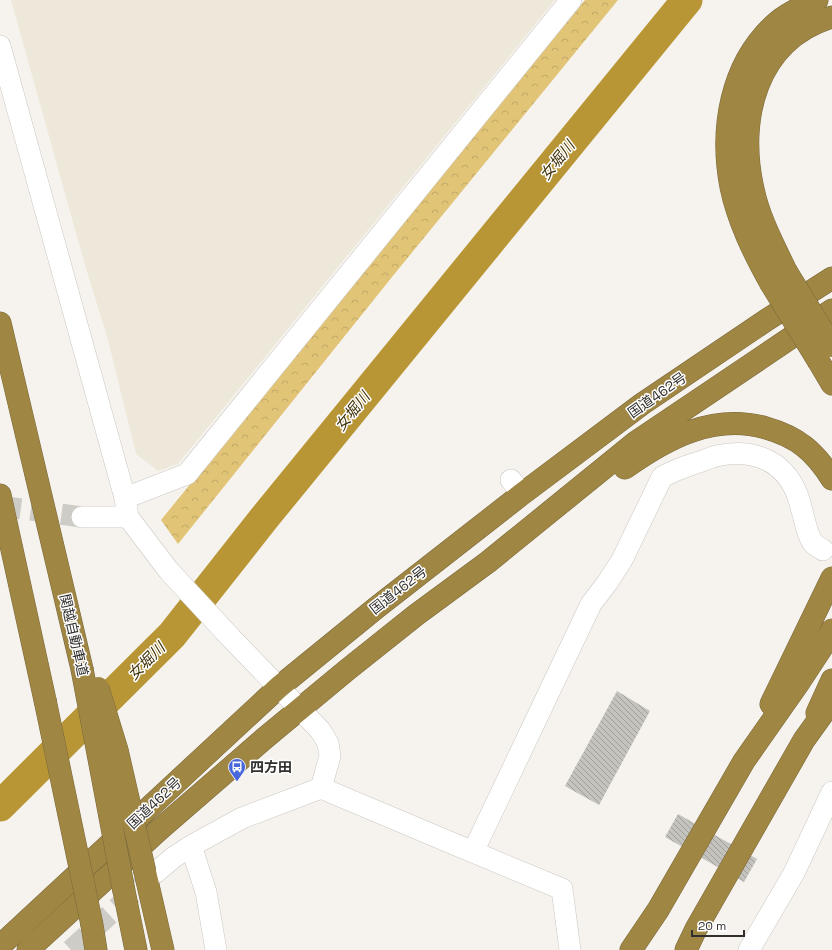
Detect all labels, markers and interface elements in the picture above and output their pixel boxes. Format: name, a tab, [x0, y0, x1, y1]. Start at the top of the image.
water label: 女堀川	[535, 135, 580, 183]
street label: 国道462号	[624, 368, 690, 422]
water label: 女堀川	[330, 386, 375, 434]
street label: 国道462号	[366, 562, 430, 618]
street label: 関越自動車道	[56, 592, 92, 678]
water label: 女堀川	[123, 637, 170, 684]
bus stop icon: 四方田	[227, 757, 247, 782]
place label: 四方田	[250, 758, 292, 776]
street label: 国道462号	[123, 773, 185, 833]
scale bar	[692, 912, 744, 938]
text: 20 m	[698, 918, 726, 934]

